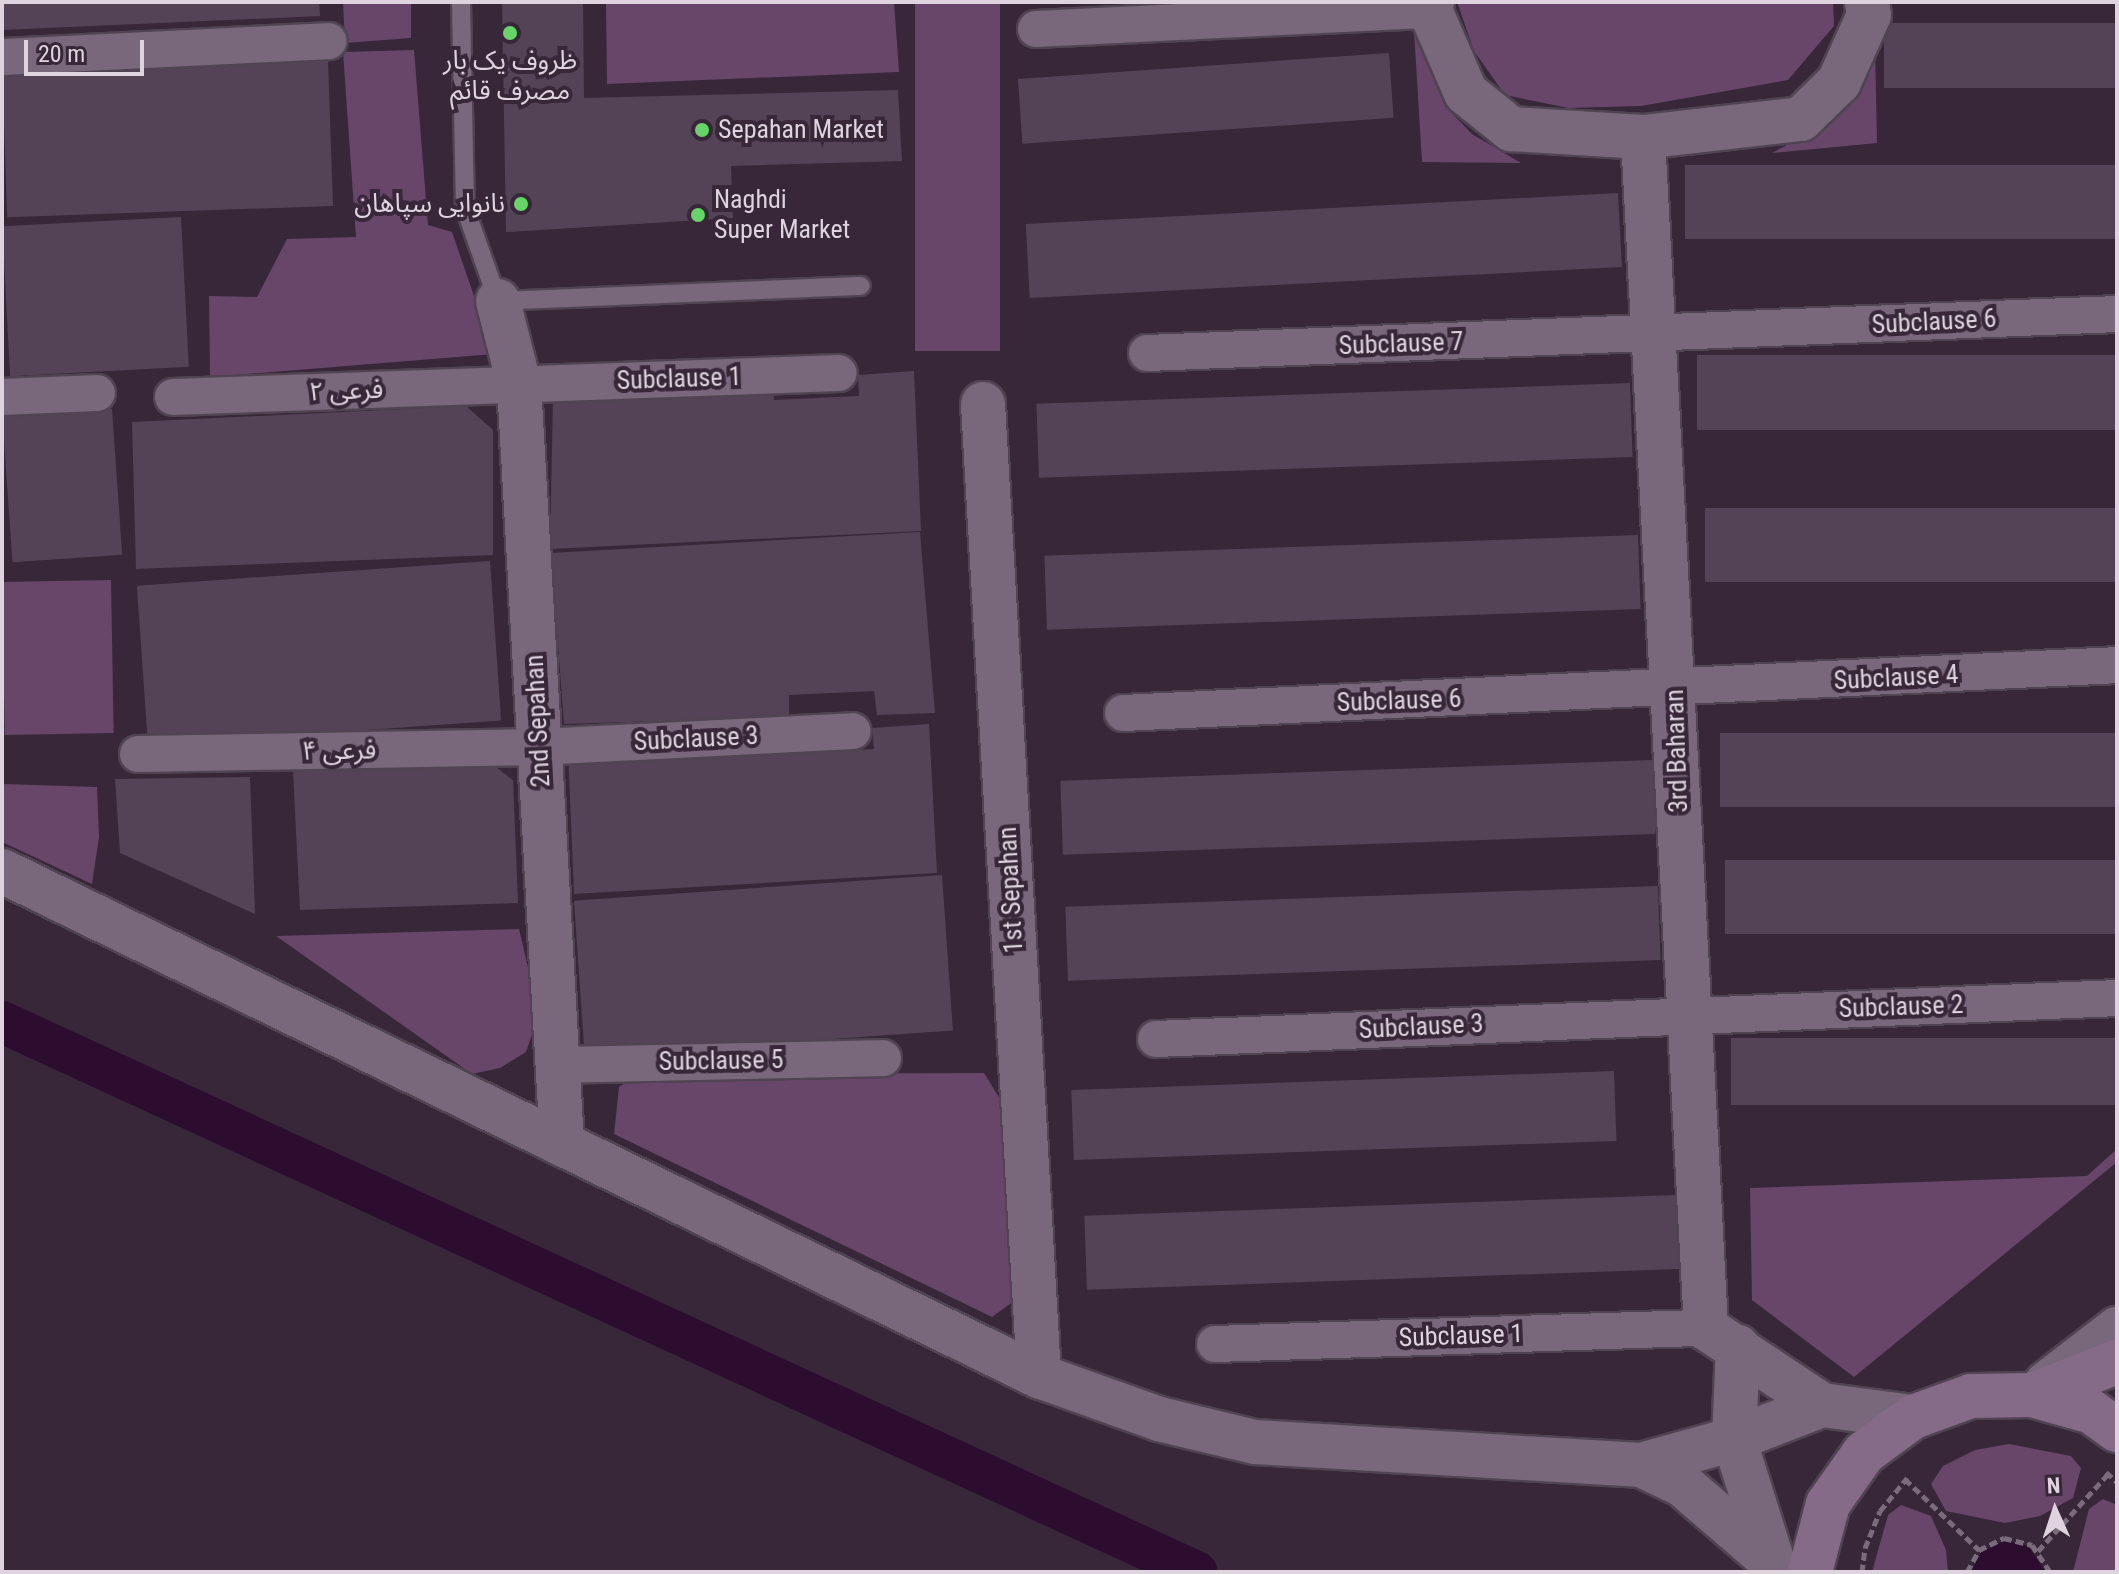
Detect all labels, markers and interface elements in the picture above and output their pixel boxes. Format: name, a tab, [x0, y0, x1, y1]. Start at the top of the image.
scale bar	[28, 24, 148, 74]
marker: ظروف یک بار مصرف قائم	[501, 24, 519, 42]
text: 20 m	[38, 40, 85, 68]
place label: ظروف یک بار مصرف قائم	[443, 45, 577, 106]
place label: Sepahan Market	[718, 114, 884, 146]
marker: Sepahan Market	[693, 121, 711, 139]
place label: Naghdi Super Market	[714, 184, 850, 246]
place label: نانوایی سپاهان	[354, 188, 505, 220]
marker: نانوایی سپاهان	[512, 195, 530, 213]
marker: Naghdi Super Market	[689, 206, 707, 224]
street label: Subclause 6	[1871, 303, 1997, 341]
street label: Subclause 7	[1338, 326, 1464, 362]
street label: Subclause 1	[616, 361, 742, 397]
street label: فرعی ۲	[308, 374, 384, 408]
street label: 2nd Sepahan	[519, 654, 557, 788]
street label: Subclause 4	[1833, 659, 1959, 697]
street label: Subclause 6	[1336, 683, 1462, 719]
street label: 3rd Baharan	[1659, 689, 1695, 813]
street label: Subclause 3	[633, 720, 759, 758]
street label: فرعی ۴	[302, 735, 376, 767]
street label: 1st Sepahan	[992, 826, 1030, 954]
street label: Subclause 2	[1838, 989, 1964, 1025]
street label: Subclause 3	[1358, 1008, 1484, 1046]
street label: Subclause 5	[658, 1044, 784, 1078]
street label: Subclause 1	[1398, 1318, 1524, 1354]
north arrow	[2015, 1470, 2095, 1550]
text: N	[2046, 1473, 2061, 1498]

